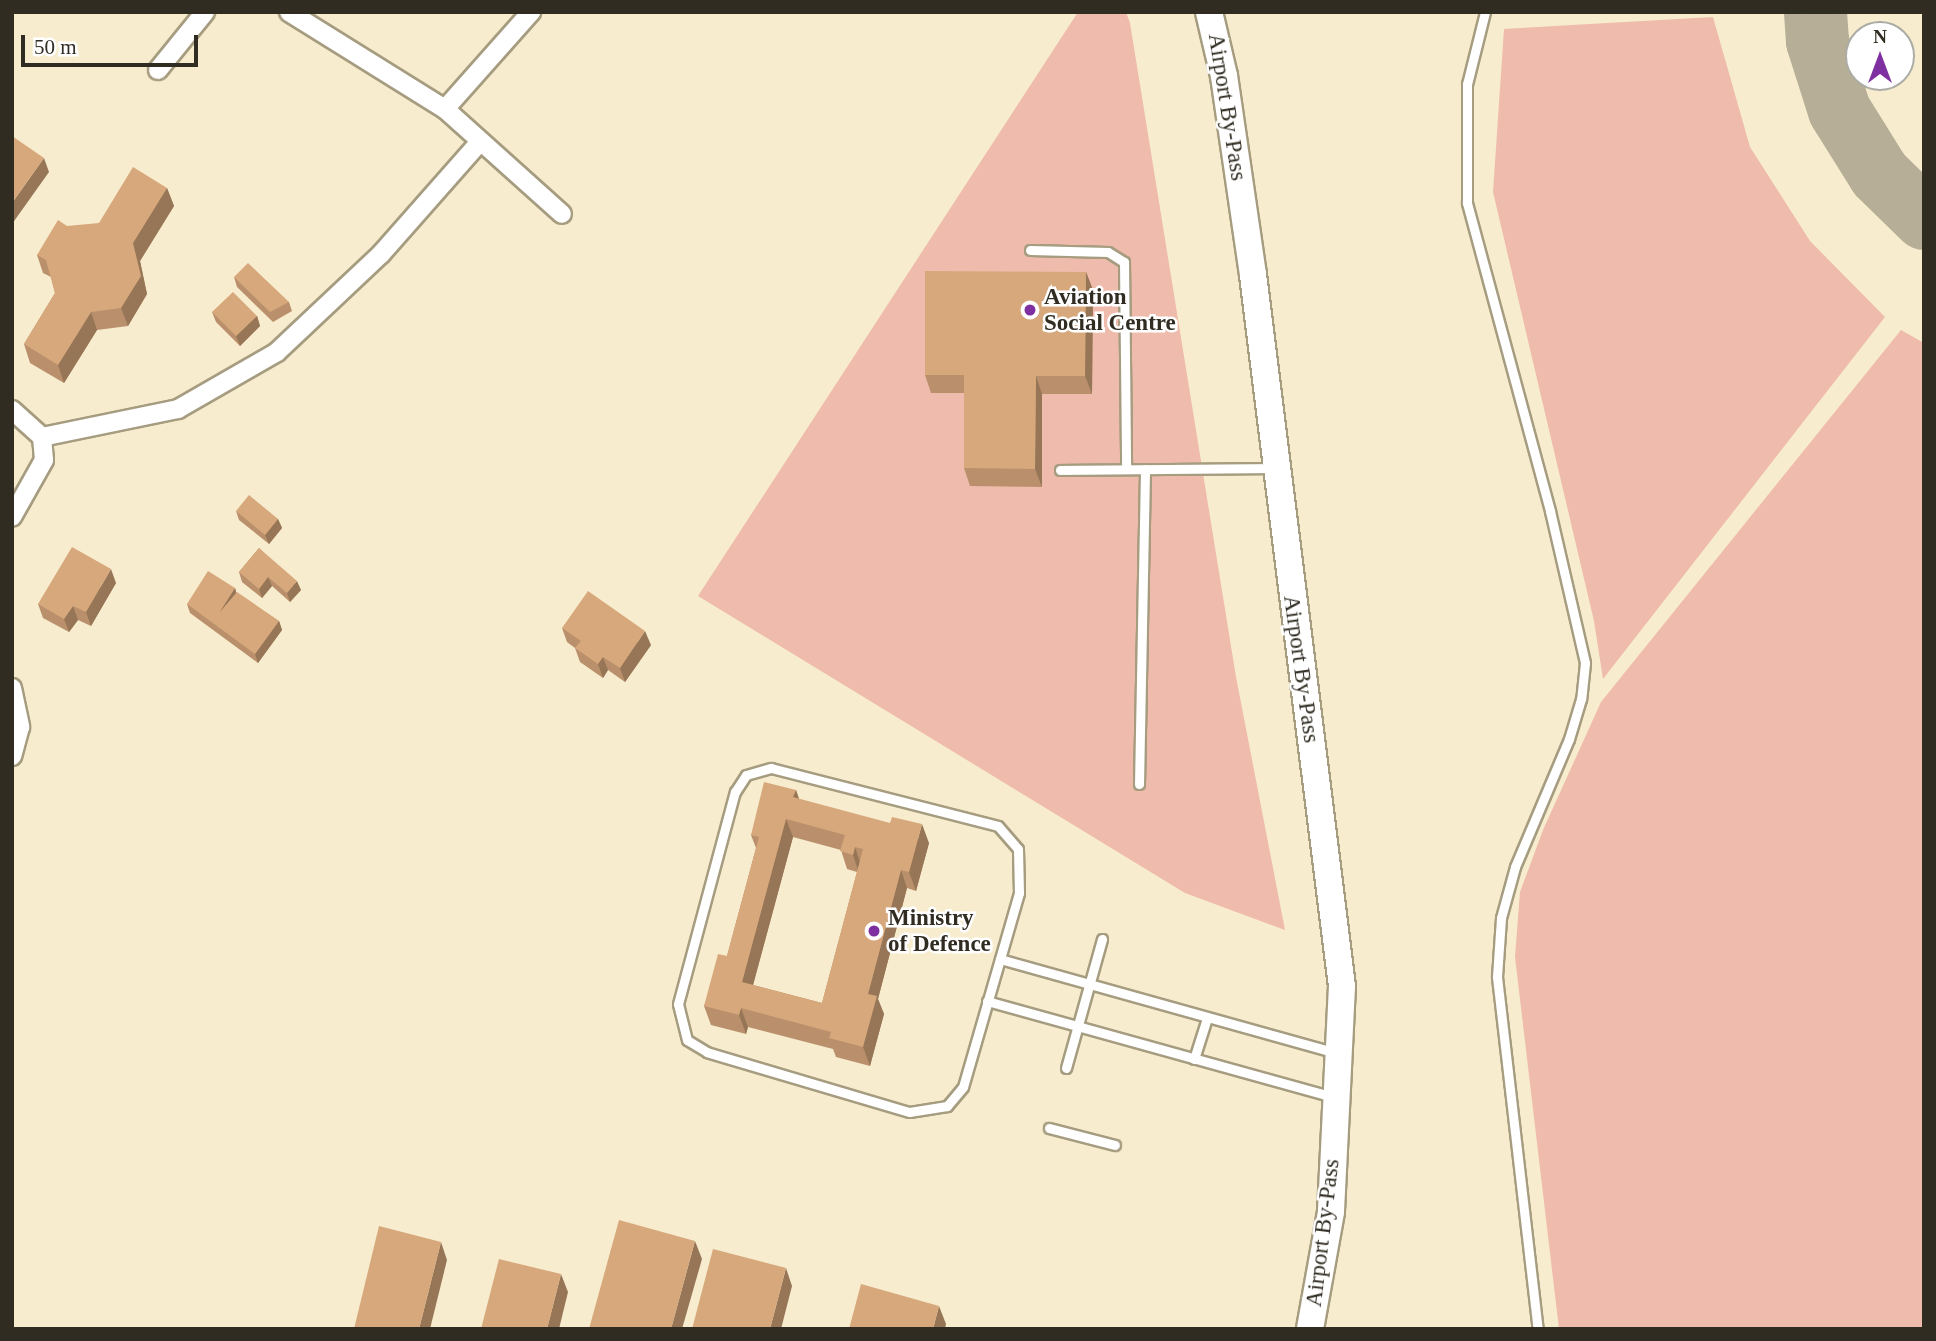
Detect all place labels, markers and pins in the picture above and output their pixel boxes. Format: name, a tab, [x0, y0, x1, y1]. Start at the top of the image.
place label: Aviation Social Centre	[1044, 283, 1176, 337]
marker: Aviation Social Centre	[1022, 302, 1038, 318]
place label: Ministry of Defence	[888, 904, 991, 958]
marker: Ministry of Defence	[866, 923, 882, 939]

